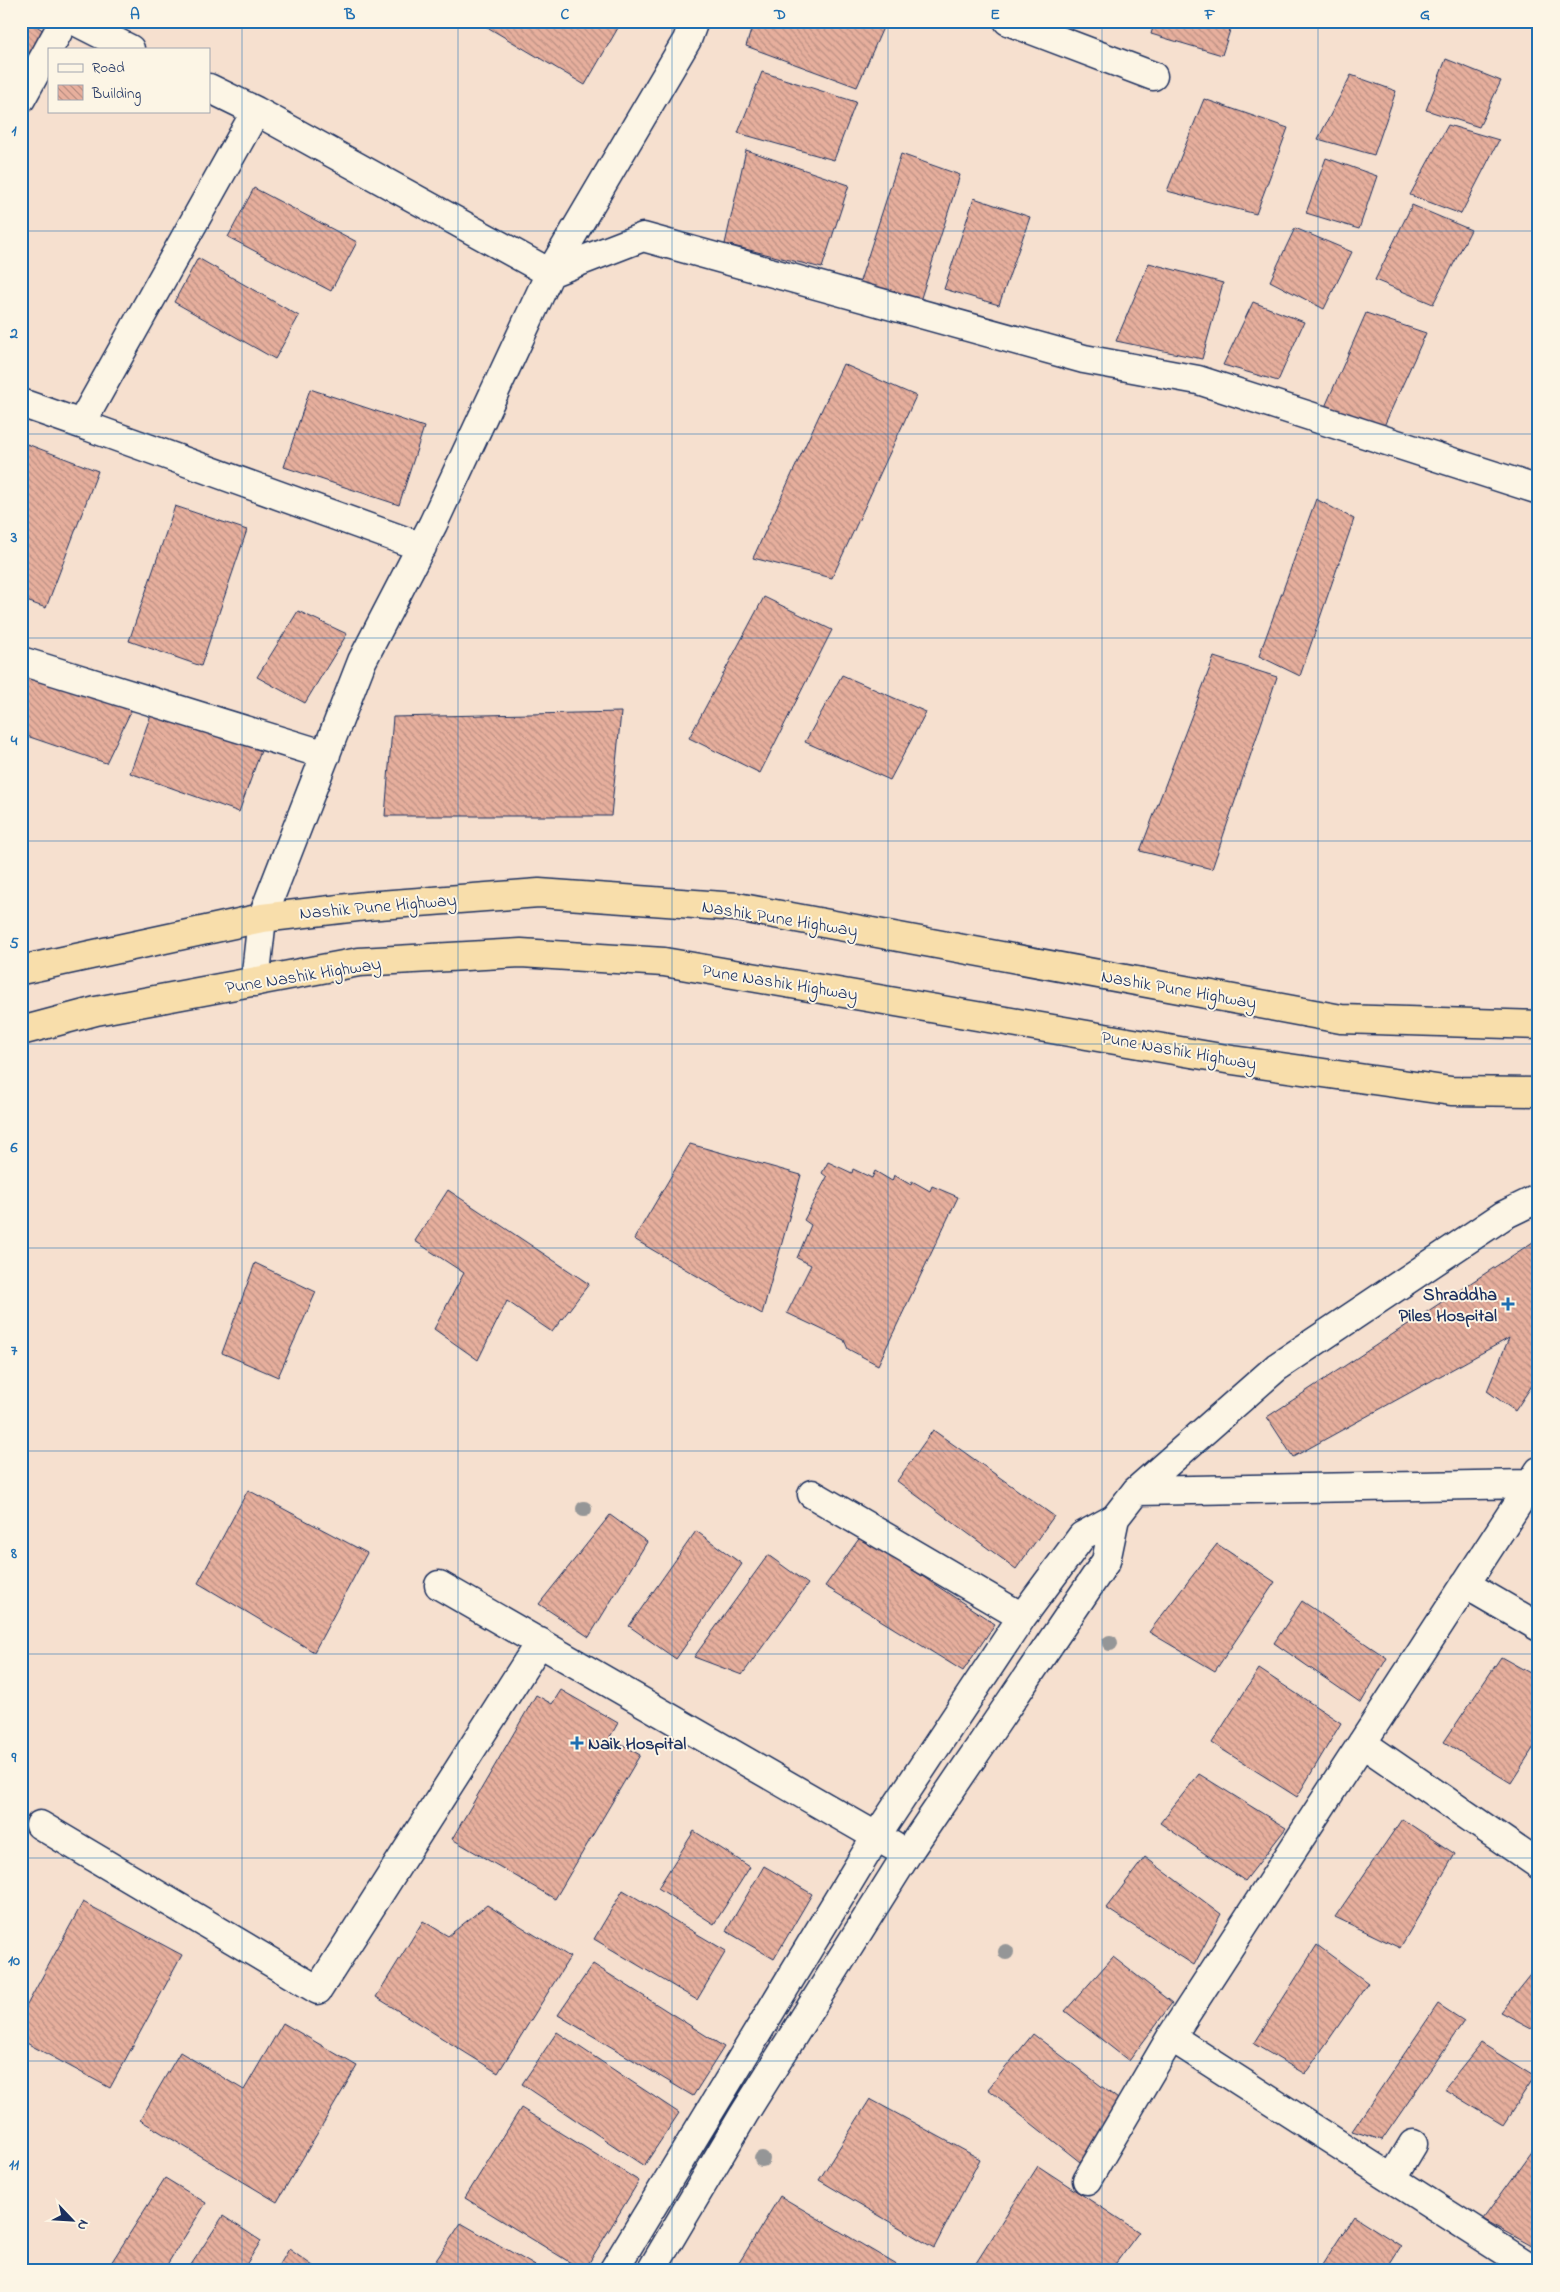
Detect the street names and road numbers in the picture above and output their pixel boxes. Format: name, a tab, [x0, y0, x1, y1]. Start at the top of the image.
street label: Nashik Pune Highway	[299, 888, 458, 929]
street label: Nashik Pune Highway	[700, 895, 859, 946]
street label: Pune Nashik Highway	[224, 952, 383, 1003]
street label: Pune Nashik Highway	[700, 959, 859, 1010]
street label: Nashik Pune Highway	[1099, 965, 1258, 1018]
street label: Pune Nashik Highway	[1099, 1026, 1258, 1079]

